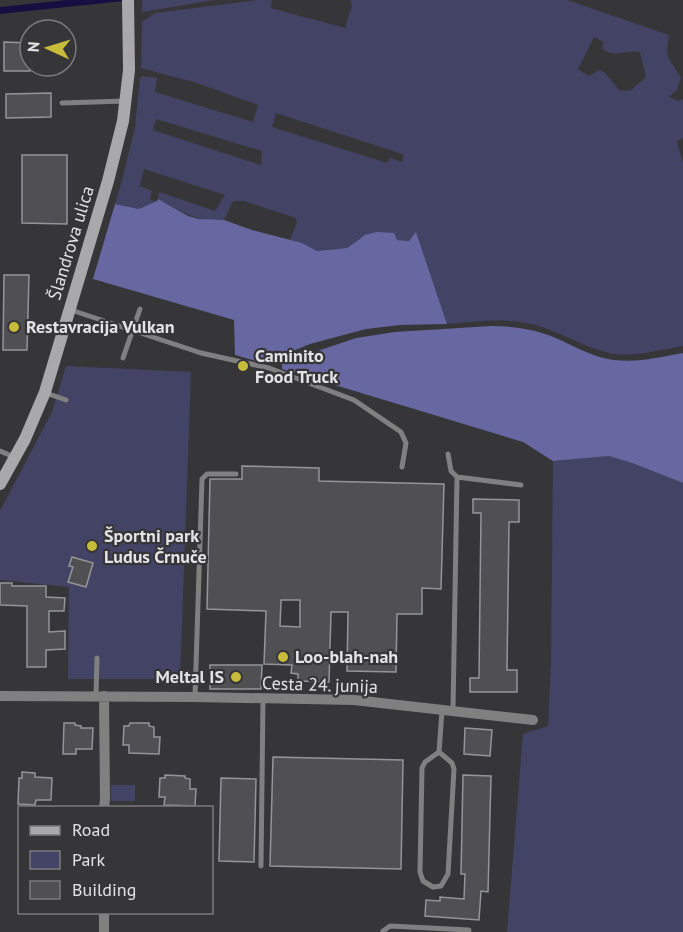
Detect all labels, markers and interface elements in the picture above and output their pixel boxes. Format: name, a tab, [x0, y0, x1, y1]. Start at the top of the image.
north arrow	[18, 18, 78, 78]
text: N	[23, 41, 43, 53]
street label: Šlandrova ulica	[42, 183, 99, 303]
place label: Restavracija Vulkan	[26, 315, 175, 338]
marker: Restavracija Vulkan	[7, 320, 21, 334]
place label: Caminito Food Truck	[255, 344, 338, 388]
marker: Caminito Food Truck	[236, 359, 250, 373]
place label: Športni park Ludus Črnuče	[104, 524, 207, 568]
marker: Športni park Ludus Črnuče	[85, 539, 99, 553]
place label: Loo-blah-nah	[295, 645, 398, 668]
marker: Loo-blah-nah	[276, 650, 290, 664]
place label: Meltal IS	[155, 665, 224, 688]
marker: Meltal IS	[229, 670, 243, 684]
street label: Cesta 24. junija	[262, 671, 378, 698]
legend	[18, 806, 213, 914]
text: Road	[72, 818, 110, 841]
text: Park	[72, 848, 105, 871]
text: Building	[72, 878, 136, 901]

